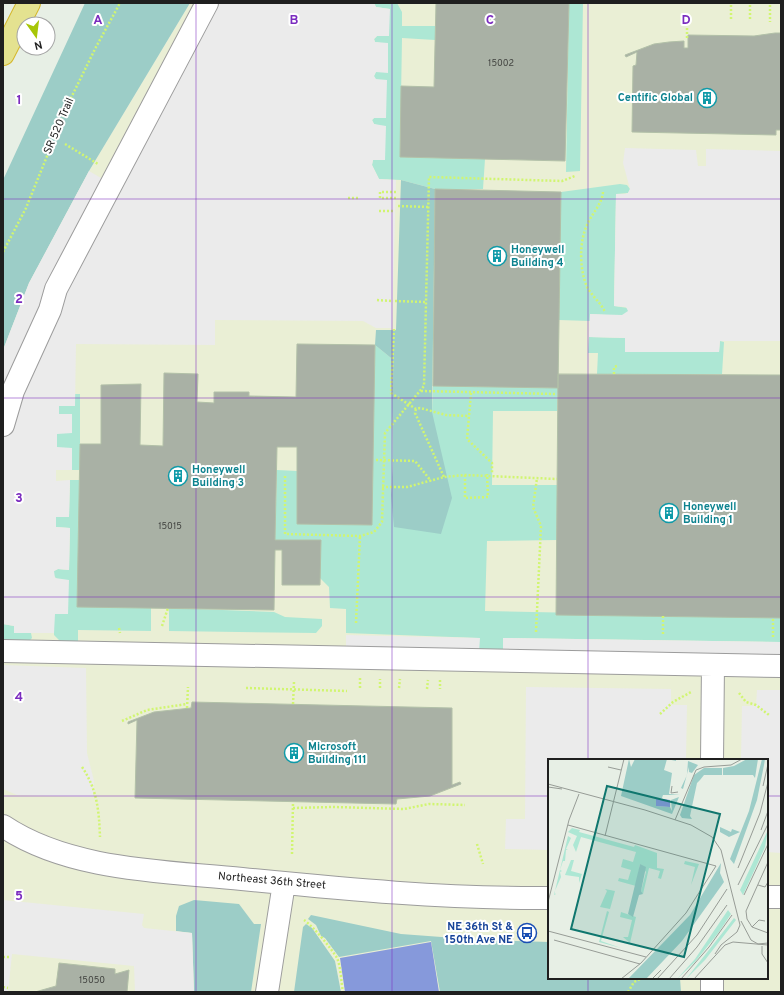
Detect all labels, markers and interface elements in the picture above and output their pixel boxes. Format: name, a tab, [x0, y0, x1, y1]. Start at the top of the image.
text: A	[93, 13, 103, 29]
text: B	[290, 13, 299, 29]
text: C	[486, 13, 494, 29]
text: D	[681, 13, 691, 29]
north arrow	[16, 16, 56, 56]
text: N	[33, 37, 44, 52]
house number: 15002	[488, 58, 514, 69]
building icon: Centific Global	[696, 87, 718, 109]
place label: Centific Global	[618, 91, 693, 105]
text: 1	[16, 93, 22, 109]
street label: SR 520 Trail	[41, 96, 77, 156]
place label: Honeywell Building 4	[511, 243, 565, 270]
building icon: Honeywell Building 4	[486, 245, 508, 267]
text: 2	[15, 292, 23, 308]
place label: Honeywell Building 3	[192, 463, 246, 490]
building icon: Honeywell Building 3	[167, 465, 189, 487]
text: 3	[15, 491, 23, 507]
place label: Honeywell Building 1	[683, 500, 737, 527]
building icon: Honeywell Building 1	[658, 502, 680, 524]
house number: 15015	[158, 521, 182, 532]
text: 4	[15, 690, 23, 706]
place label: Microsoft Building 111	[308, 740, 367, 767]
building icon: Microsoft Building 111	[283, 742, 305, 764]
inset map	[548, 759, 768, 979]
street label: Northeast 36th Street	[217, 869, 327, 893]
text: 5	[15, 889, 23, 905]
place label: NE 36th St & 150th Ave NE	[445, 920, 513, 947]
bus stop icon: NE 36th St & 150th Ave NE	[516, 922, 538, 944]
house number: 15050	[79, 975, 105, 986]

